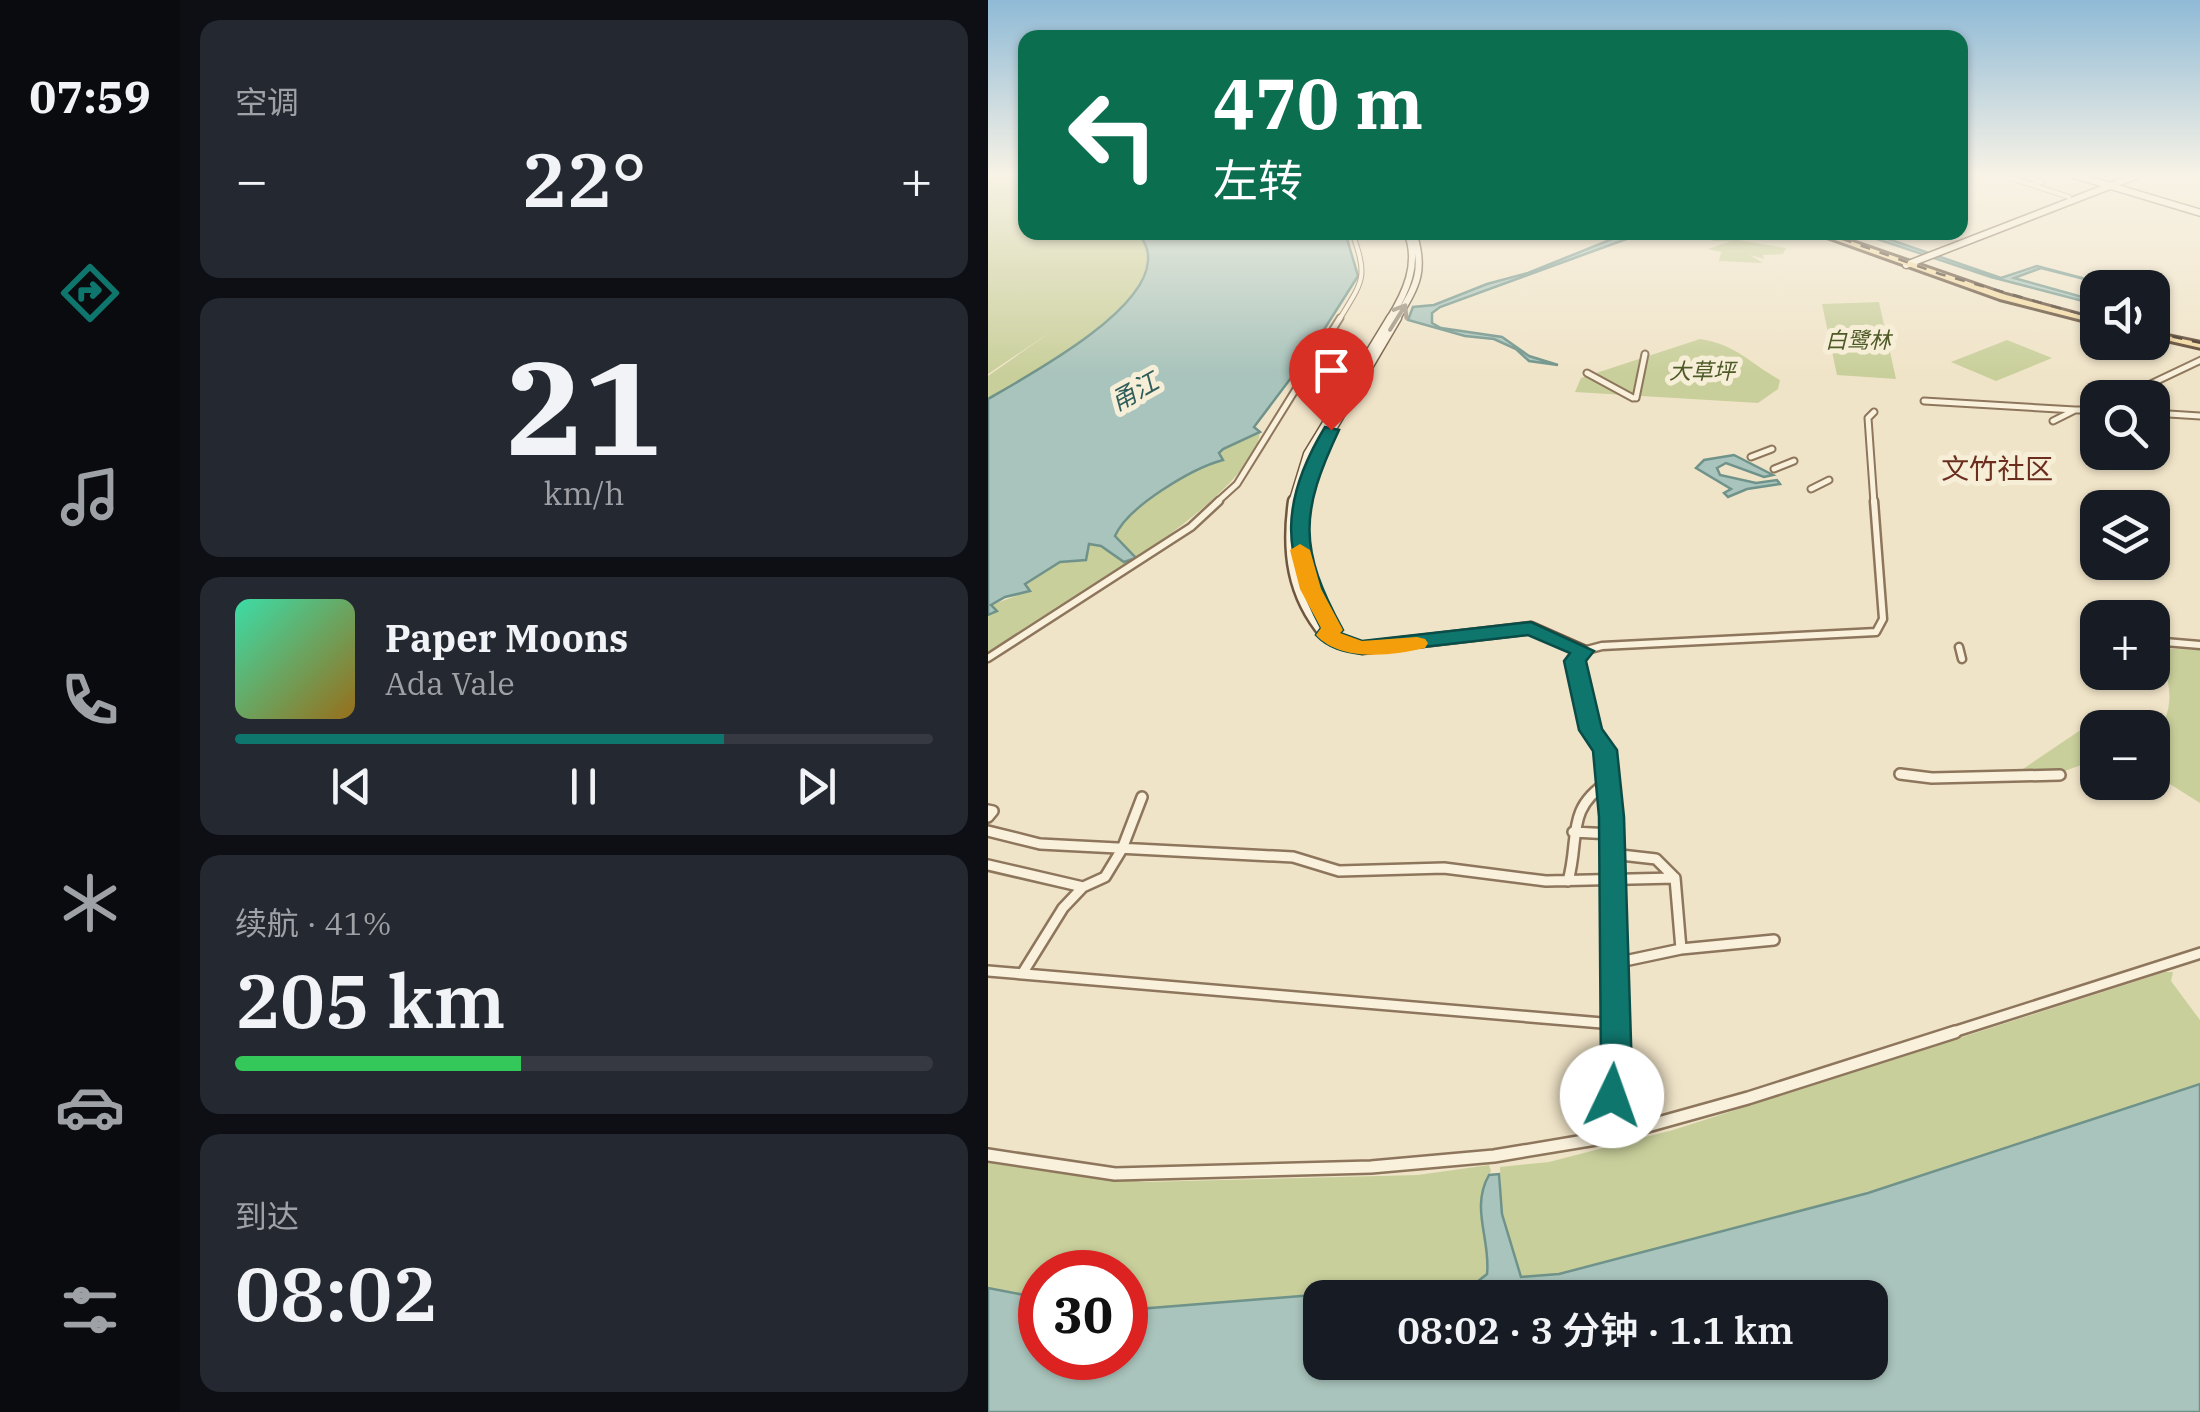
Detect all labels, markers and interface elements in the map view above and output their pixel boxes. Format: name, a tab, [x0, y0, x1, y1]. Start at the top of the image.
text: 470 m	[1213, 57, 1423, 148]
text: 07:59	[29, 67, 151, 125]
icon: left	[1048, 70, 1178, 200]
text: 空调	[235, 81, 299, 123]
text: 22°	[521, 130, 647, 228]
text: −	[235, 144, 268, 215]
text: +	[900, 144, 933, 215]
text: 左转	[1213, 151, 1303, 209]
icon: directions	[55, 258, 125, 328]
map controls	[2080, 270, 2170, 800]
button: sound	[2080, 270, 2170, 360]
one-way arrow	[1388, 303, 1409, 332]
text: 21	[506, 322, 662, 491]
park label: 白鹭林	[1825, 325, 1894, 354]
pin	[1289, 328, 1374, 431]
icon: arrive	[1304, 343, 1359, 398]
park label: 大草坪	[1669, 356, 1738, 385]
water label: 甬江	[1104, 363, 1166, 418]
button: search	[2080, 380, 2170, 470]
district label: 文竹社区	[1941, 450, 2053, 487]
icon: music	[55, 462, 125, 532]
text: km/h	[544, 472, 624, 514]
button: layers	[2080, 490, 2170, 580]
button: +	[2080, 600, 2170, 690]
text: Paper Moons	[385, 613, 628, 662]
text: Ada Vale	[385, 662, 515, 704]
icon: phone	[55, 665, 125, 735]
button: −	[2080, 710, 2170, 800]
icon: previous	[324, 759, 379, 814]
icon: pause	[556, 759, 611, 814]
icon: next	[789, 759, 844, 814]
icon: climate	[55, 868, 125, 938]
text: 续航 · 41%	[235, 902, 392, 944]
text: 205 km	[235, 951, 506, 1049]
position arrow	[1560, 1044, 1664, 1148]
icon: car	[55, 1072, 125, 1142]
text: 到达	[235, 1195, 299, 1237]
text: 08:02	[235, 1244, 437, 1342]
speed limit sign: 30	[1018, 1250, 1148, 1380]
icon: filters	[55, 1275, 125, 1345]
text: 08:02 · 3 分钟 · 1.1 km	[1397, 1305, 1794, 1354]

